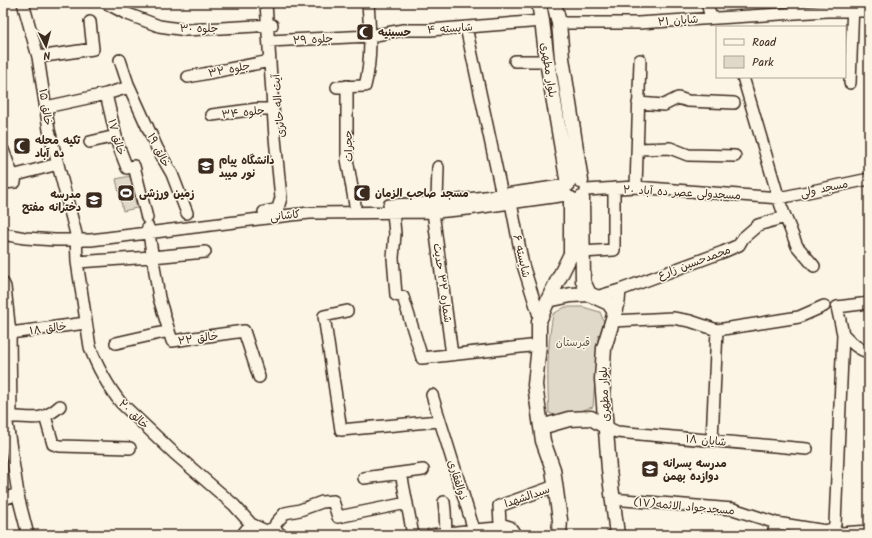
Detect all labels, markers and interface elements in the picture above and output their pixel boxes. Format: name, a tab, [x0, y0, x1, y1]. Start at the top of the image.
street label: شایان ۲۱	[657, 11, 699, 31]
street label: شایسته ۴	[427, 18, 473, 40]
street label: جلوه ۳۰	[180, 20, 218, 38]
mosque icon: حسینیه	[355, 22, 375, 42]
place label: حسینیه	[378, 24, 411, 42]
north arrow	[26, 26, 66, 66]
legend	[716, 26, 846, 78]
street label: جلوه ۲۹	[292, 30, 334, 50]
text: Road	[752, 33, 777, 52]
street label: بلوار مطهری	[535, 41, 561, 99]
text: N	[42, 46, 51, 64]
text: Park	[752, 53, 774, 72]
street label: جلوه ۳۲	[207, 57, 252, 83]
street label: آیت اله حائری	[267, 72, 291, 138]
street label: خالق ۱۵	[33, 87, 57, 127]
street label: جلوه ۳۴	[221, 102, 266, 124]
street label: خالق ۱۷	[102, 117, 130, 158]
street label: خالق ۱۹	[142, 130, 174, 171]
street label: حجرات	[339, 130, 359, 162]
place label: تکیه محله ده آباد	[35, 132, 81, 163]
mosque icon: تکیه محله ده آباد	[12, 136, 32, 156]
place label: دانشگاه پیام نور میبد	[219, 152, 274, 183]
school or university icon: دانشگاه پیام نور میبد	[196, 156, 216, 176]
street label: مسجد ولی	[799, 175, 850, 203]
street label: مسجدولی عصر ده آباد ۲۰	[623, 181, 741, 205]
sports icon: زمین ورزشی	[116, 183, 136, 203]
mosque icon: مسجد صاحب الزمان	[352, 183, 372, 203]
place label: زمین ورزشی	[139, 185, 194, 203]
place label: مسجد صاحب الزمان	[375, 185, 469, 203]
place label: مدرسه دخترانه مفتح	[22, 186, 81, 217]
school or university icon: مدرسه دخترانه مفتح	[84, 190, 104, 210]
street label: کاشانی	[269, 205, 301, 227]
street label: شایسته ۶	[507, 233, 535, 280]
street label: محمدحسین زارع	[655, 241, 733, 285]
street label: شماره ۳۲ حدیث	[428, 242, 457, 324]
street label: خالق ۱۸	[28, 317, 68, 340]
street label: خالق ۲۲	[177, 327, 219, 351]
park label: قبرستان	[556, 334, 590, 352]
street label: بلوار مطهری	[595, 366, 615, 422]
street label: خالق ۲۰	[114, 396, 153, 434]
street label: شایان ۱۸	[685, 430, 727, 452]
place label: مدرسه پسرانه دوازده بهمن	[663, 455, 727, 486]
street label: ذوالفقاری	[442, 458, 472, 503]
school or university icon: مدرسه پسرانه دوازده بهمن	[640, 459, 660, 479]
street label: سیدالشهدا	[502, 481, 553, 513]
street label: مسجدجواد الائمه(۱۷)	[632, 494, 735, 520]

